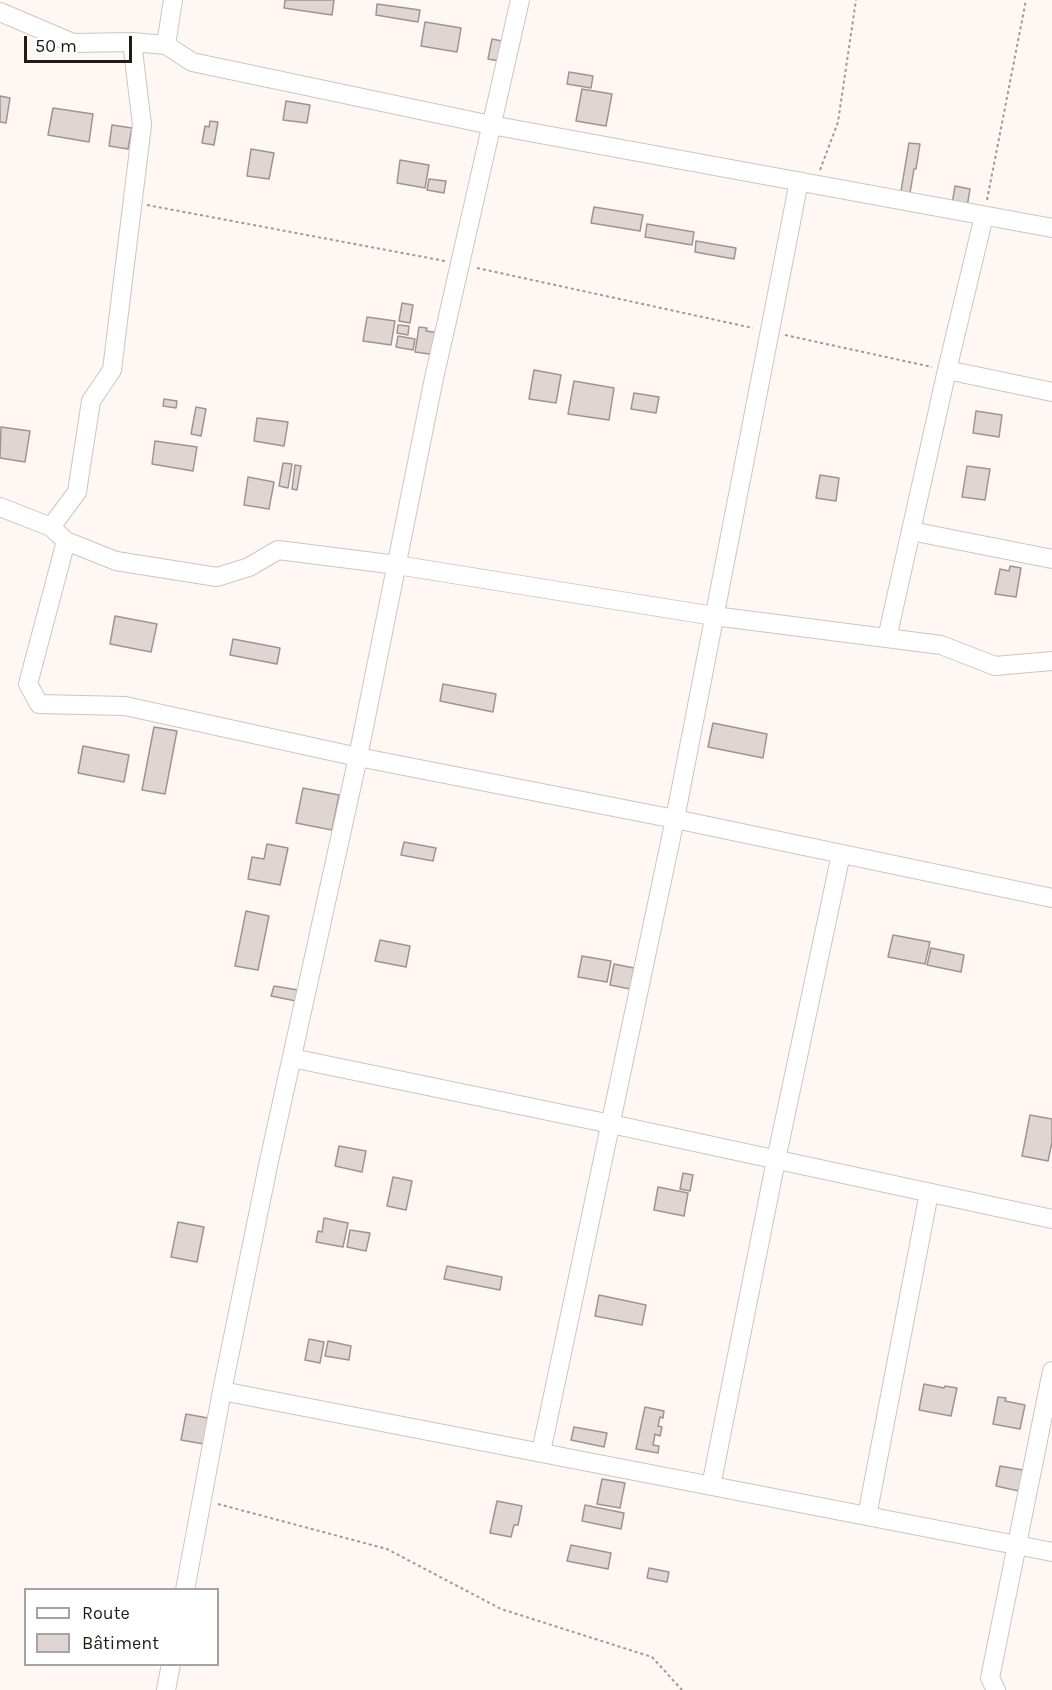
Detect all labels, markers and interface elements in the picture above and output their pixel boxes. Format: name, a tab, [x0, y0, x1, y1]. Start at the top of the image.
scale bar	[27, 24, 135, 62]
text: 50 m	[35, 35, 77, 57]
legend	[24, 1588, 219, 1666]
text: Route	[82, 1602, 130, 1624]
text: Bâtiment	[82, 1632, 159, 1654]

